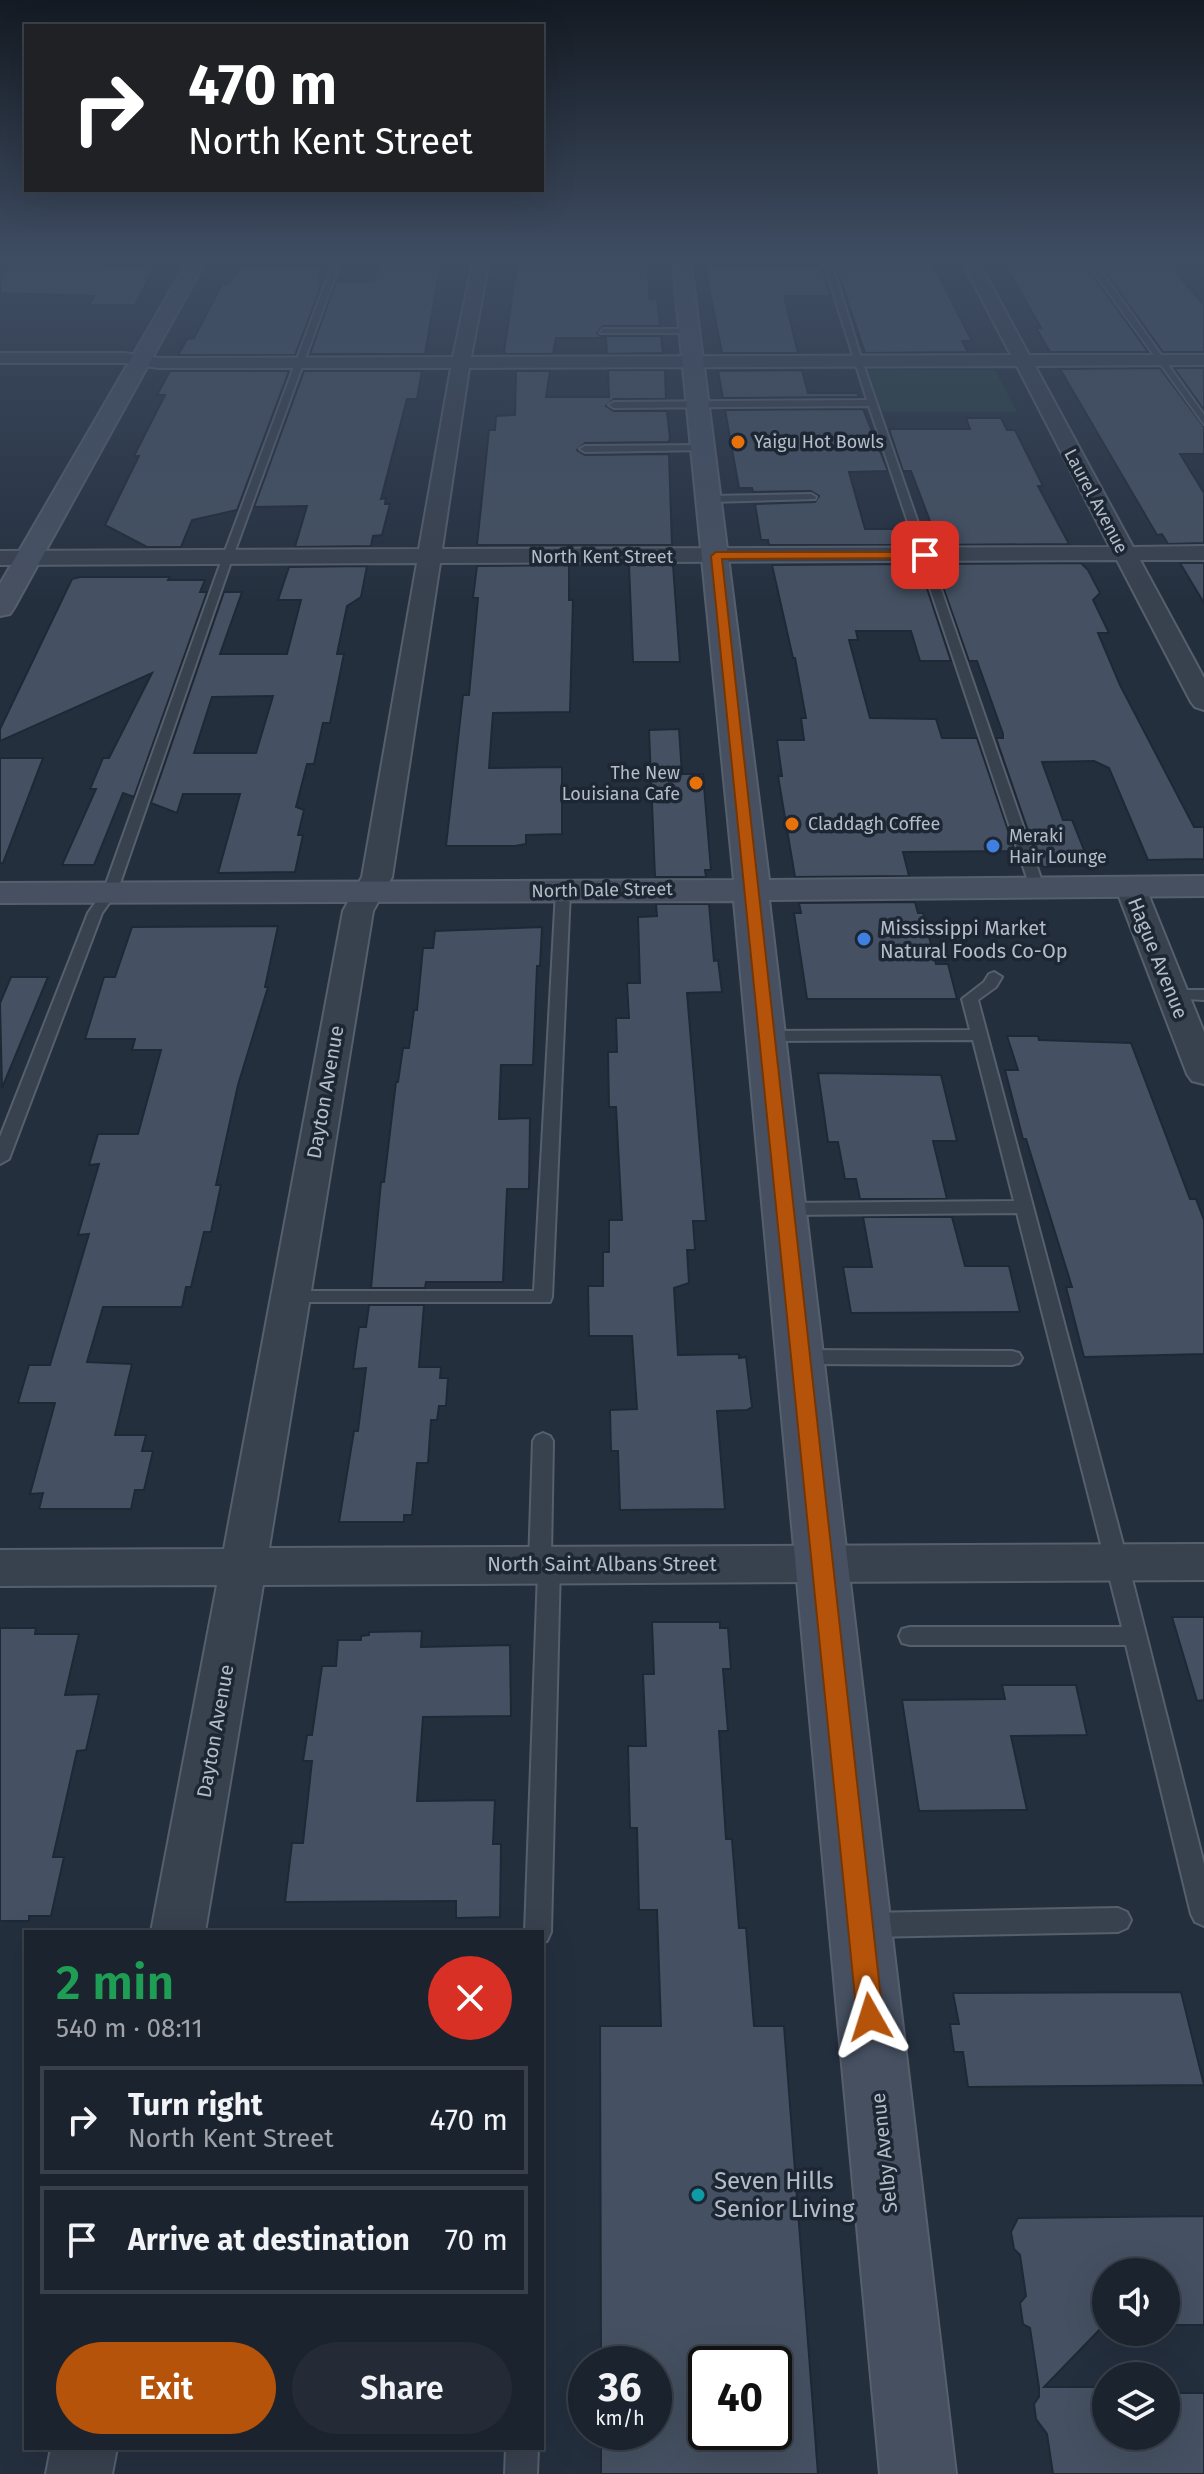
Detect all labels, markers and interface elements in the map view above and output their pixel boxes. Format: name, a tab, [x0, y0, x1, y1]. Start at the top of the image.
text: 470 m	[188, 52, 337, 119]
icon: right	[56, 56, 160, 160]
text: North Kent Street	[188, 120, 473, 164]
place label: Yaigu Hot Bowls	[754, 431, 884, 453]
marker: Yaigu Hot Bowls	[729, 433, 747, 451]
street label: Laurel Avenue	[1059, 445, 1133, 557]
pin	[891, 521, 959, 589]
icon: arrive	[903, 533, 947, 577]
street label: North Kent Street	[531, 546, 674, 568]
place label: The New Louisiana Cafe	[562, 762, 680, 805]
marker: The New Louisiana Cafe	[687, 774, 705, 792]
place label: Claddagh Coffee	[808, 813, 940, 835]
marker: Claddagh Coffee	[783, 815, 801, 833]
place label: Meraki Hair Lounge	[1009, 825, 1107, 868]
marker: Meraki Hair Lounge	[984, 837, 1002, 855]
street label: North Dale Street	[531, 878, 673, 902]
street label: Hague Avenue	[1123, 894, 1193, 1022]
place label: Mississippi Market Natural Foods Co-Op	[880, 916, 1068, 963]
marker: Mississippi Market Natural Foods Co-Op	[855, 930, 873, 948]
street label: Dayton Avenue	[301, 1023, 349, 1161]
street label: North Saint Albans Street	[487, 1552, 718, 1576]
street label: Dayton Avenue	[191, 1662, 239, 1800]
text: 2 min	[56, 1954, 174, 2012]
button: close	[428, 1956, 512, 2040]
position arrow	[828, 1975, 912, 2059]
text: 540 m · 08:11	[56, 2013, 203, 2044]
text: Turn right	[128, 2087, 263, 2123]
street label: Selby Avenue	[866, 2092, 902, 2214]
icon: right	[60, 2098, 104, 2142]
text: 470 m	[429, 2102, 508, 2138]
text: North Kent Street	[128, 2123, 334, 2154]
place label: Seven Hills Senior Living	[714, 2167, 855, 2223]
marker: Seven Hills Senior Living	[689, 2186, 707, 2204]
icon: arrive	[60, 2218, 104, 2262]
text: Arrive at destination	[128, 2222, 410, 2258]
text: 70 m	[445, 2222, 508, 2258]
map controls	[1092, 2258, 1180, 2450]
button: sound	[1092, 2258, 1180, 2346]
button: Exit	[56, 2342, 276, 2434]
button: Share	[292, 2342, 512, 2434]
speed limit sign: 40	[688, 2346, 792, 2450]
button: layers	[1092, 2362, 1180, 2450]
text: 36	[598, 2364, 642, 2412]
text: km/h	[595, 2406, 645, 2430]

